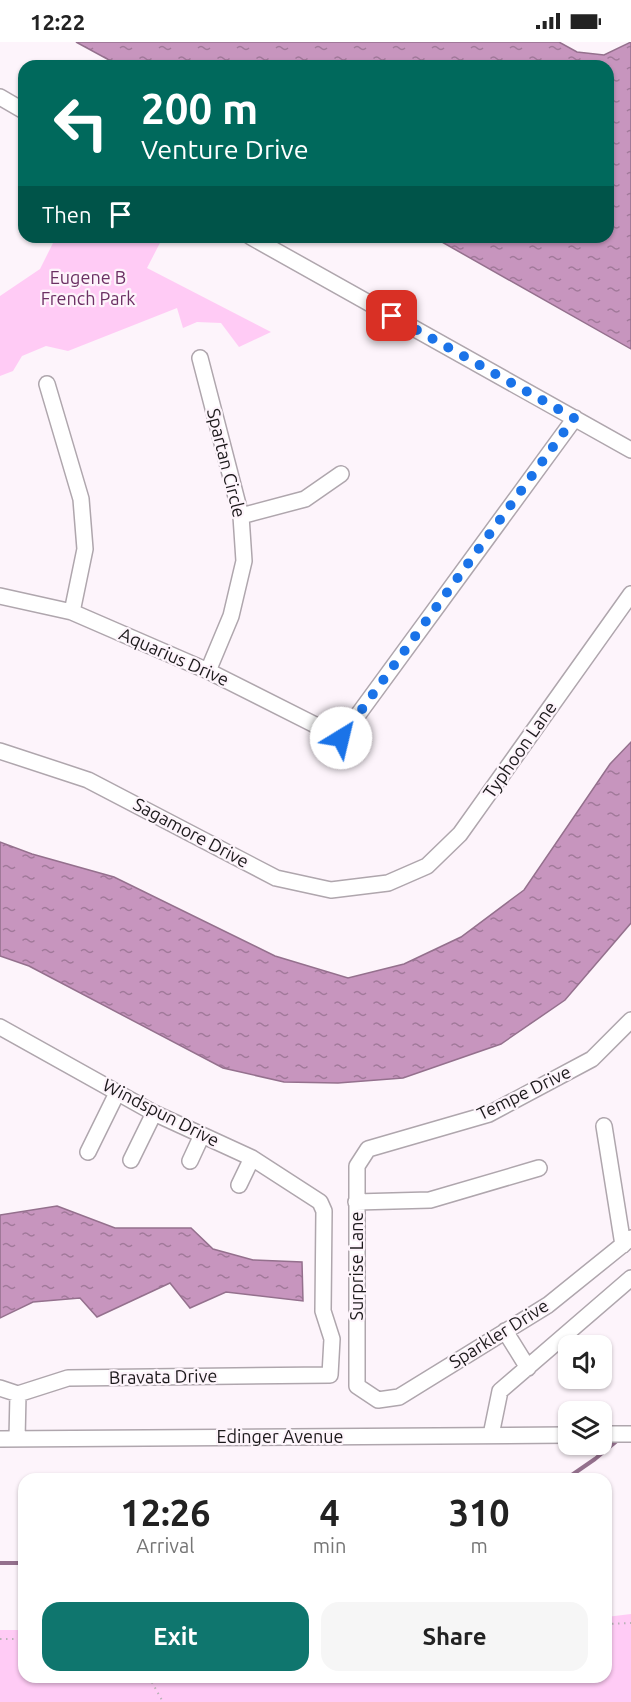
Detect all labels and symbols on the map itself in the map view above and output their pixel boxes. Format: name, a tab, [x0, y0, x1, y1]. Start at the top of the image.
park label: Eugene B French Park	[41, 267, 135, 308]
pin	[366, 290, 417, 341]
street label: Spartan Circle	[204, 406, 250, 519]
street label: Aquarius Drive	[117, 623, 232, 689]
street label: Typhoon Lane	[479, 697, 560, 802]
position arrow	[309, 706, 373, 770]
street label: Sagamore Drive	[130, 793, 253, 871]
street label: Tempe Drive	[473, 1061, 574, 1123]
street label: Windspun Drive	[100, 1074, 223, 1150]
street label: Surprise Lane	[346, 1212, 366, 1320]
street label: Sparkler Drive	[445, 1295, 552, 1372]
street label: Bravata Drive	[109, 1365, 217, 1387]
street label: Edinger Avenue	[217, 1426, 344, 1446]

